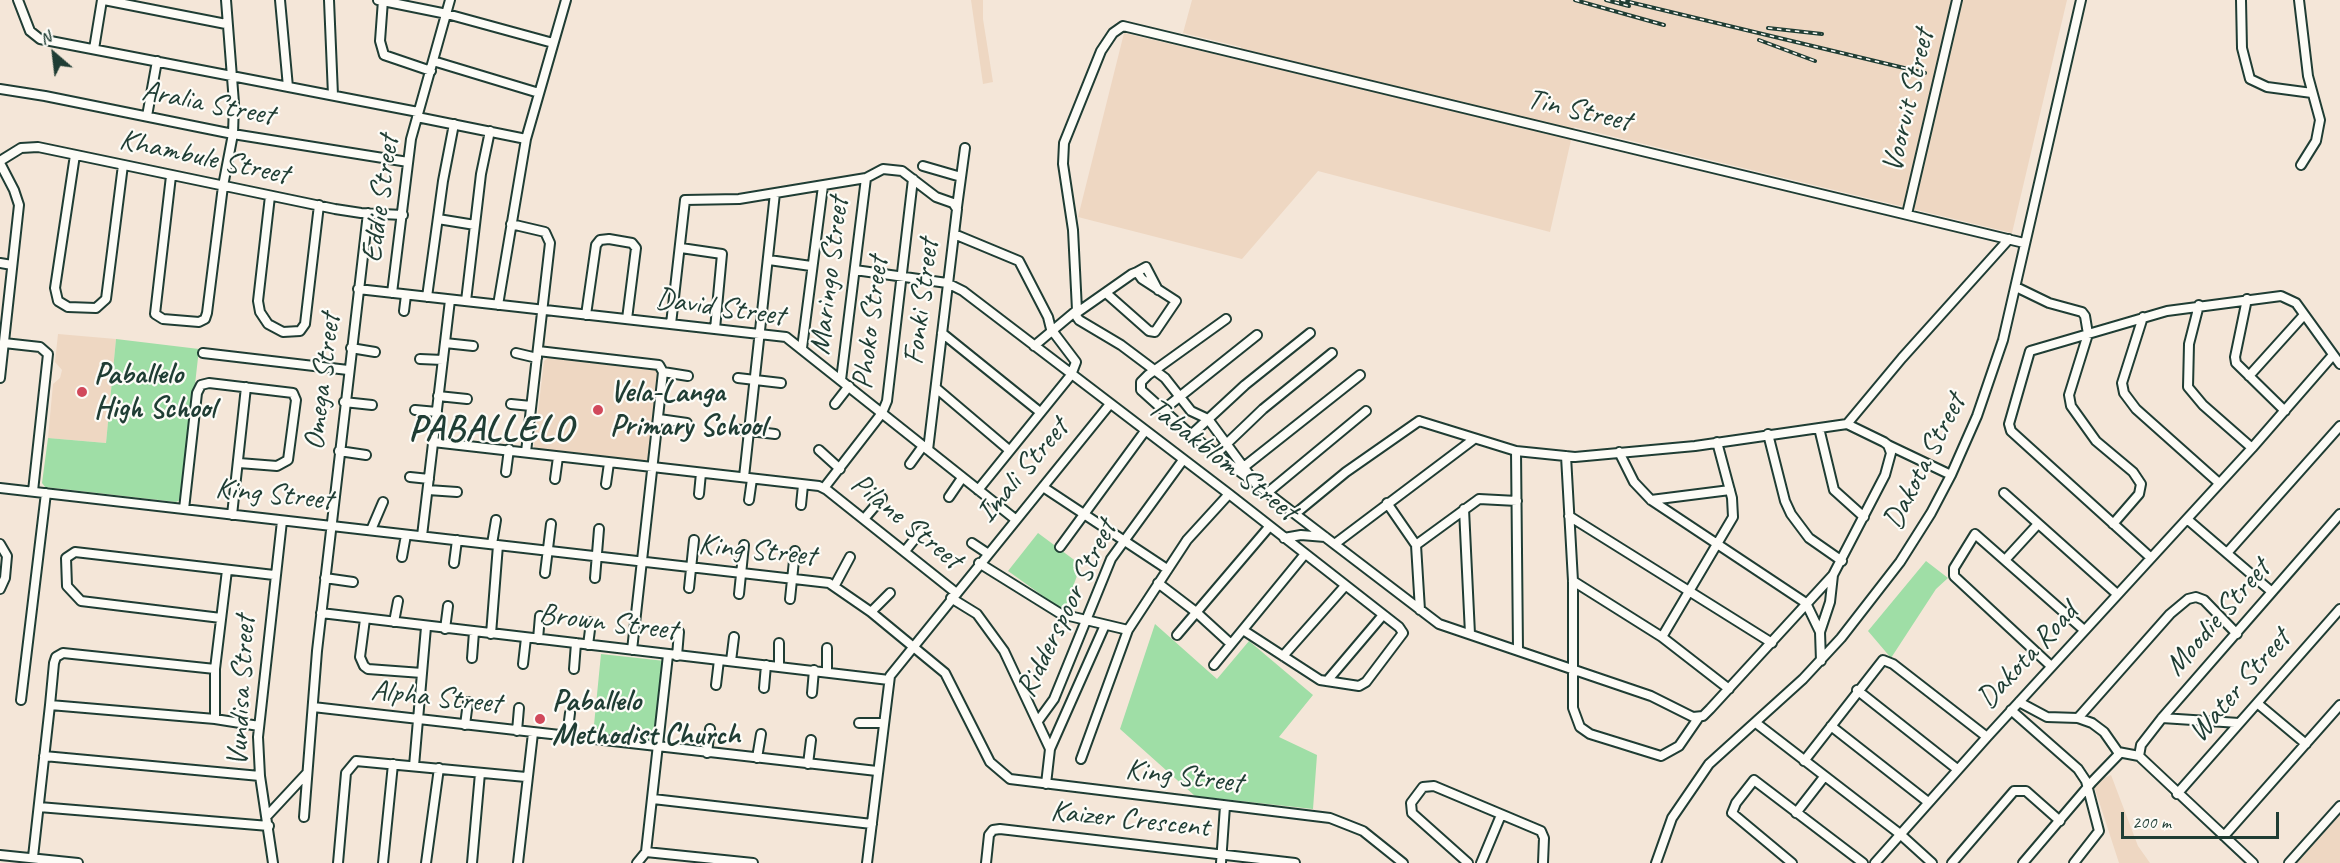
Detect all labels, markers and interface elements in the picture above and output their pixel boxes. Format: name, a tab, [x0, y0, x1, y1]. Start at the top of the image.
north arrow	[24, 24, 84, 84]
street label: Vooruit Street	[1875, 26, 1943, 176]
text: N	[36, 27, 55, 49]
street label: Aralia Street	[139, 74, 277, 134]
street label: Tin Street	[1524, 82, 1634, 140]
street label: Khambule Street	[116, 122, 292, 194]
street label: Eddie Street	[354, 133, 408, 265]
street label: Maringo Street	[802, 195, 858, 357]
street label: Fonki Street	[896, 237, 948, 367]
street label: Phoko Street	[845, 255, 897, 391]
street label: David Street	[653, 281, 787, 335]
street label: Omega Street	[297, 312, 349, 452]
place label: Paballelo High School	[94, 357, 216, 428]
place label: Vela-Langa Primary School	[610, 375, 766, 446]
marker: Paballelo High School	[75, 385, 89, 399]
street label: Dakota Street	[1876, 388, 1974, 536]
street label: Tabakblom Street	[1140, 390, 1304, 530]
marker: Vela-Langa Primary School	[591, 403, 605, 417]
district label: PABALLELO	[408, 409, 574, 453]
street label: Imali Street	[969, 411, 1077, 531]
street label: Pilane Street	[843, 466, 969, 578]
street label: King Street	[214, 471, 334, 519]
street label: Ridderspoor Street	[1009, 515, 1125, 703]
street label: King Street	[697, 527, 817, 575]
street label: Moodie Street	[2158, 552, 2278, 684]
street label: Dakota Road	[1970, 596, 2086, 716]
street label: Brown Street	[537, 597, 679, 649]
street label: Vundisa Street	[220, 615, 264, 767]
street label: Water Street	[2181, 622, 2299, 750]
street label: Alpha Street	[369, 673, 503, 723]
place label: Paballelo Methodist Church	[552, 684, 740, 754]
marker: Paballelo Methodist Church	[533, 712, 547, 726]
street label: King Street	[1123, 752, 1245, 802]
street label: Kaizer Crescent	[1049, 794, 1211, 846]
scale bar	[2124, 800, 2282, 838]
text: 200 m	[2132, 811, 2171, 833]

